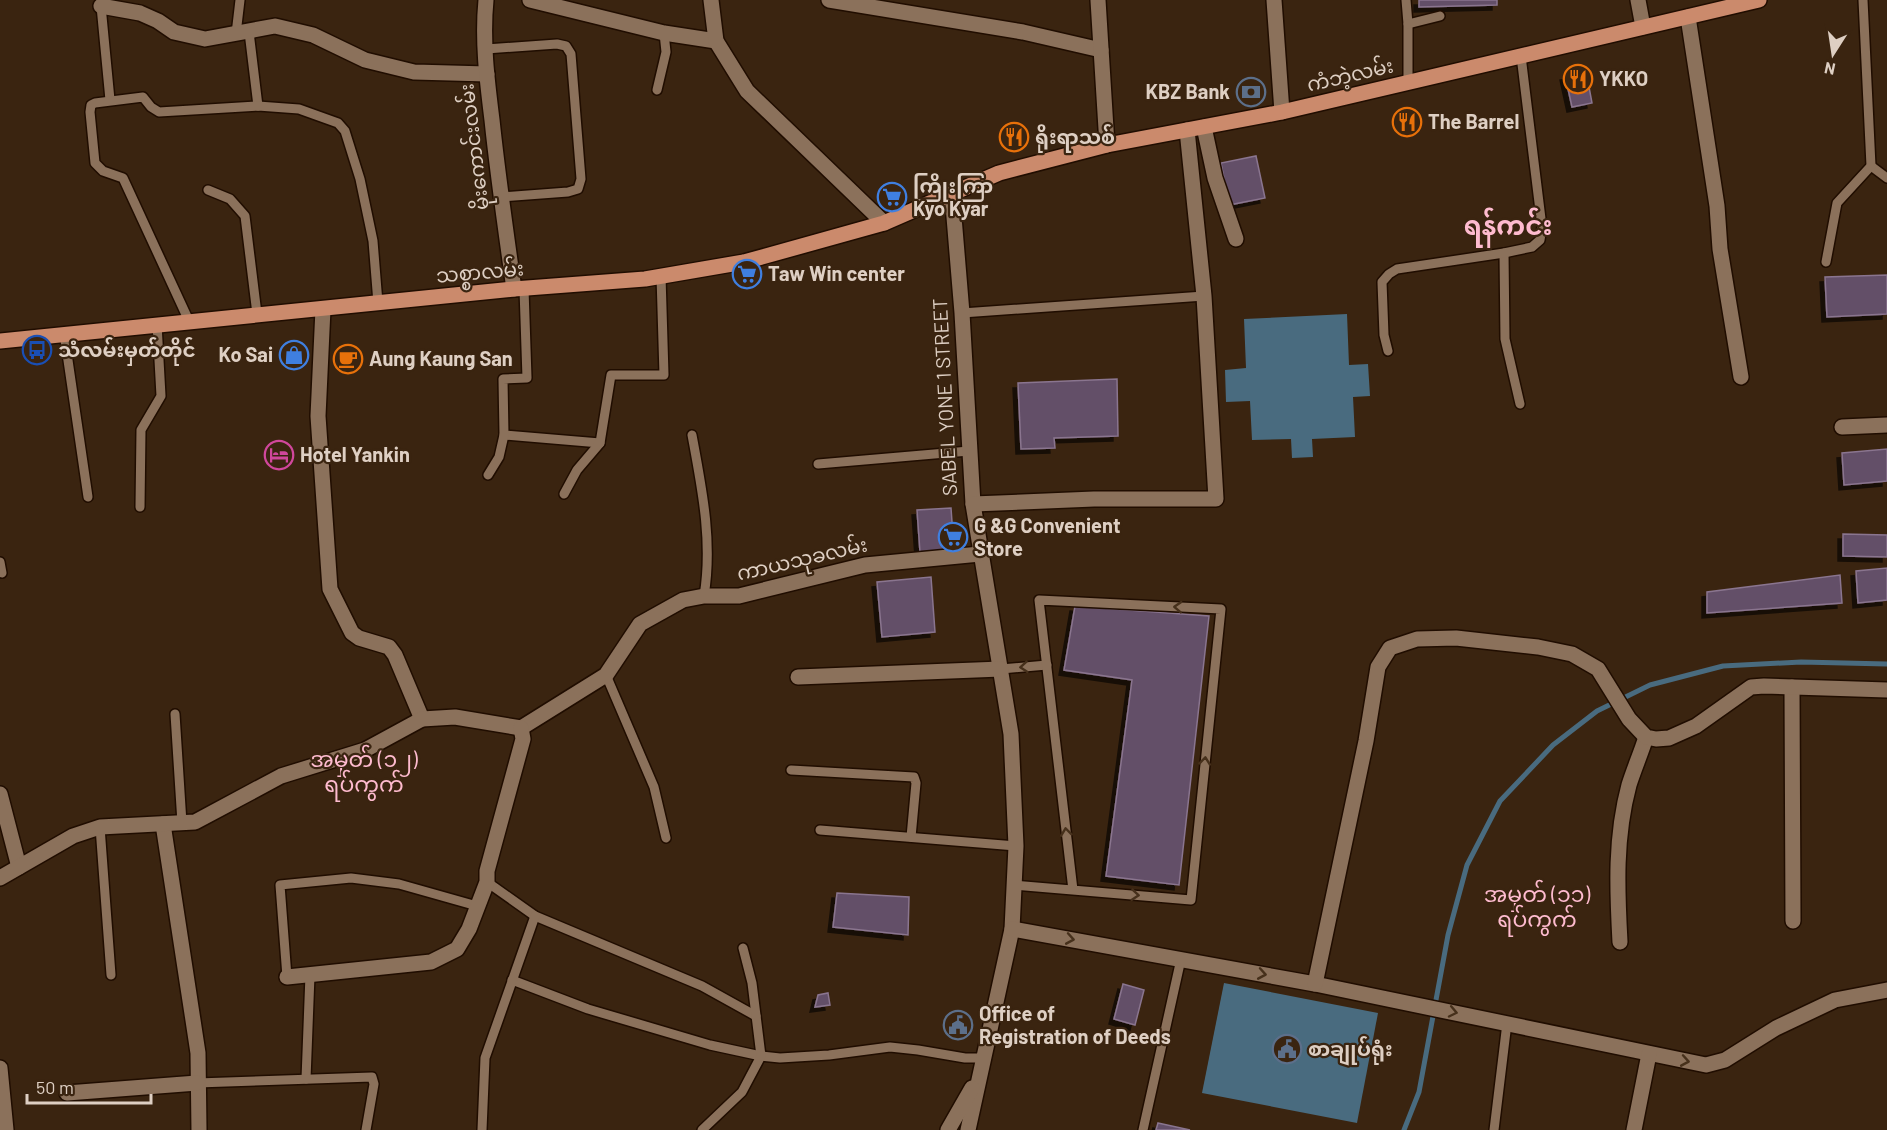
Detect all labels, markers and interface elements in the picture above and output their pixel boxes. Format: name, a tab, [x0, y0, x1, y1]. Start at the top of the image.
north arrow	[1803, 24, 1863, 84]
street label: ကံဘဲ့လမ်း	[1304, 51, 1396, 99]
text: N	[1823, 59, 1837, 80]
restaurant icon: YKKO	[1562, 63, 1594, 95]
place label: YKKO	[1599, 66, 1648, 90]
bank icon: KBZ Bank	[1235, 76, 1267, 108]
place label: KBZ Bank	[1145, 79, 1230, 103]
street label: မိုးကောင်းလမ်း	[452, 82, 499, 212]
restaurant icon: The Barrel	[1391, 106, 1423, 138]
place label: The Barrel	[1428, 109, 1519, 133]
restaurant icon: ရိုးရာသစ်	[998, 121, 1030, 153]
place label: ရိုးရာသစ်	[1035, 124, 1115, 153]
place label: ကြိုးကြာ Kyo Kyar	[913, 173, 993, 220]
supermarket icon: ကြိုးကြာ Kyo Kyar	[876, 181, 908, 213]
district label: ရန်ကင်း	[1464, 207, 1552, 248]
street label: သစ္စာလမ်း	[435, 254, 525, 292]
supermarket icon: Taw Win center	[731, 258, 763, 290]
place label: Taw Win center	[768, 261, 905, 285]
street label: SABEL YONE 1 STREET	[927, 298, 961, 496]
bus stop icon: သံလမ်းမှတ်တိုင်	[21, 334, 53, 366]
place label: သံလမ်းမှတ်တိုင်	[58, 337, 196, 366]
shop icon: Ko Sai	[278, 339, 310, 371]
place label: Ko Sai	[219, 342, 273, 366]
cafe icon: Aung Kaung San	[332, 343, 364, 375]
place label: Aung Kaung San	[369, 346, 513, 370]
hotel icon: Hotel Yankin	[263, 439, 295, 471]
place label: Hotel Yankin	[300, 442, 410, 466]
place label: G &G Convenient Store	[974, 513, 1121, 560]
supermarket icon: G &G Convenient Store	[937, 521, 969, 553]
street label: ကာယသုခလမ်း	[734, 530, 871, 591]
one-way arrow	[1174, 601, 1183, 614]
one-way arrow	[1019, 660, 1028, 673]
district label: အမှတ် (၁၂) ရပ်ကွက်	[310, 744, 418, 802]
one-way arrow	[1198, 756, 1211, 766]
one-way arrow	[1061, 827, 1073, 836]
district label: အမှတ် (၁၁) ရပ်ကွက်	[1484, 879, 1590, 937]
one-way arrow	[1131, 888, 1140, 901]
one-way arrow	[1065, 932, 1075, 945]
one-way arrow	[1257, 967, 1267, 980]
place label: Office of Registration of Deeds	[979, 1001, 1171, 1048]
one-way arrow	[1448, 1005, 1458, 1018]
public building icon: Office of Registration of Deeds	[942, 1009, 974, 1041]
public building icon: စာချုပ်ရုံး	[1271, 1033, 1303, 1065]
place label: စာချုပ်ရုံး	[1308, 1036, 1393, 1066]
one-way arrow	[1680, 1054, 1690, 1067]
scale bar	[27, 1067, 152, 1105]
text: 50 m	[36, 1076, 74, 1098]

